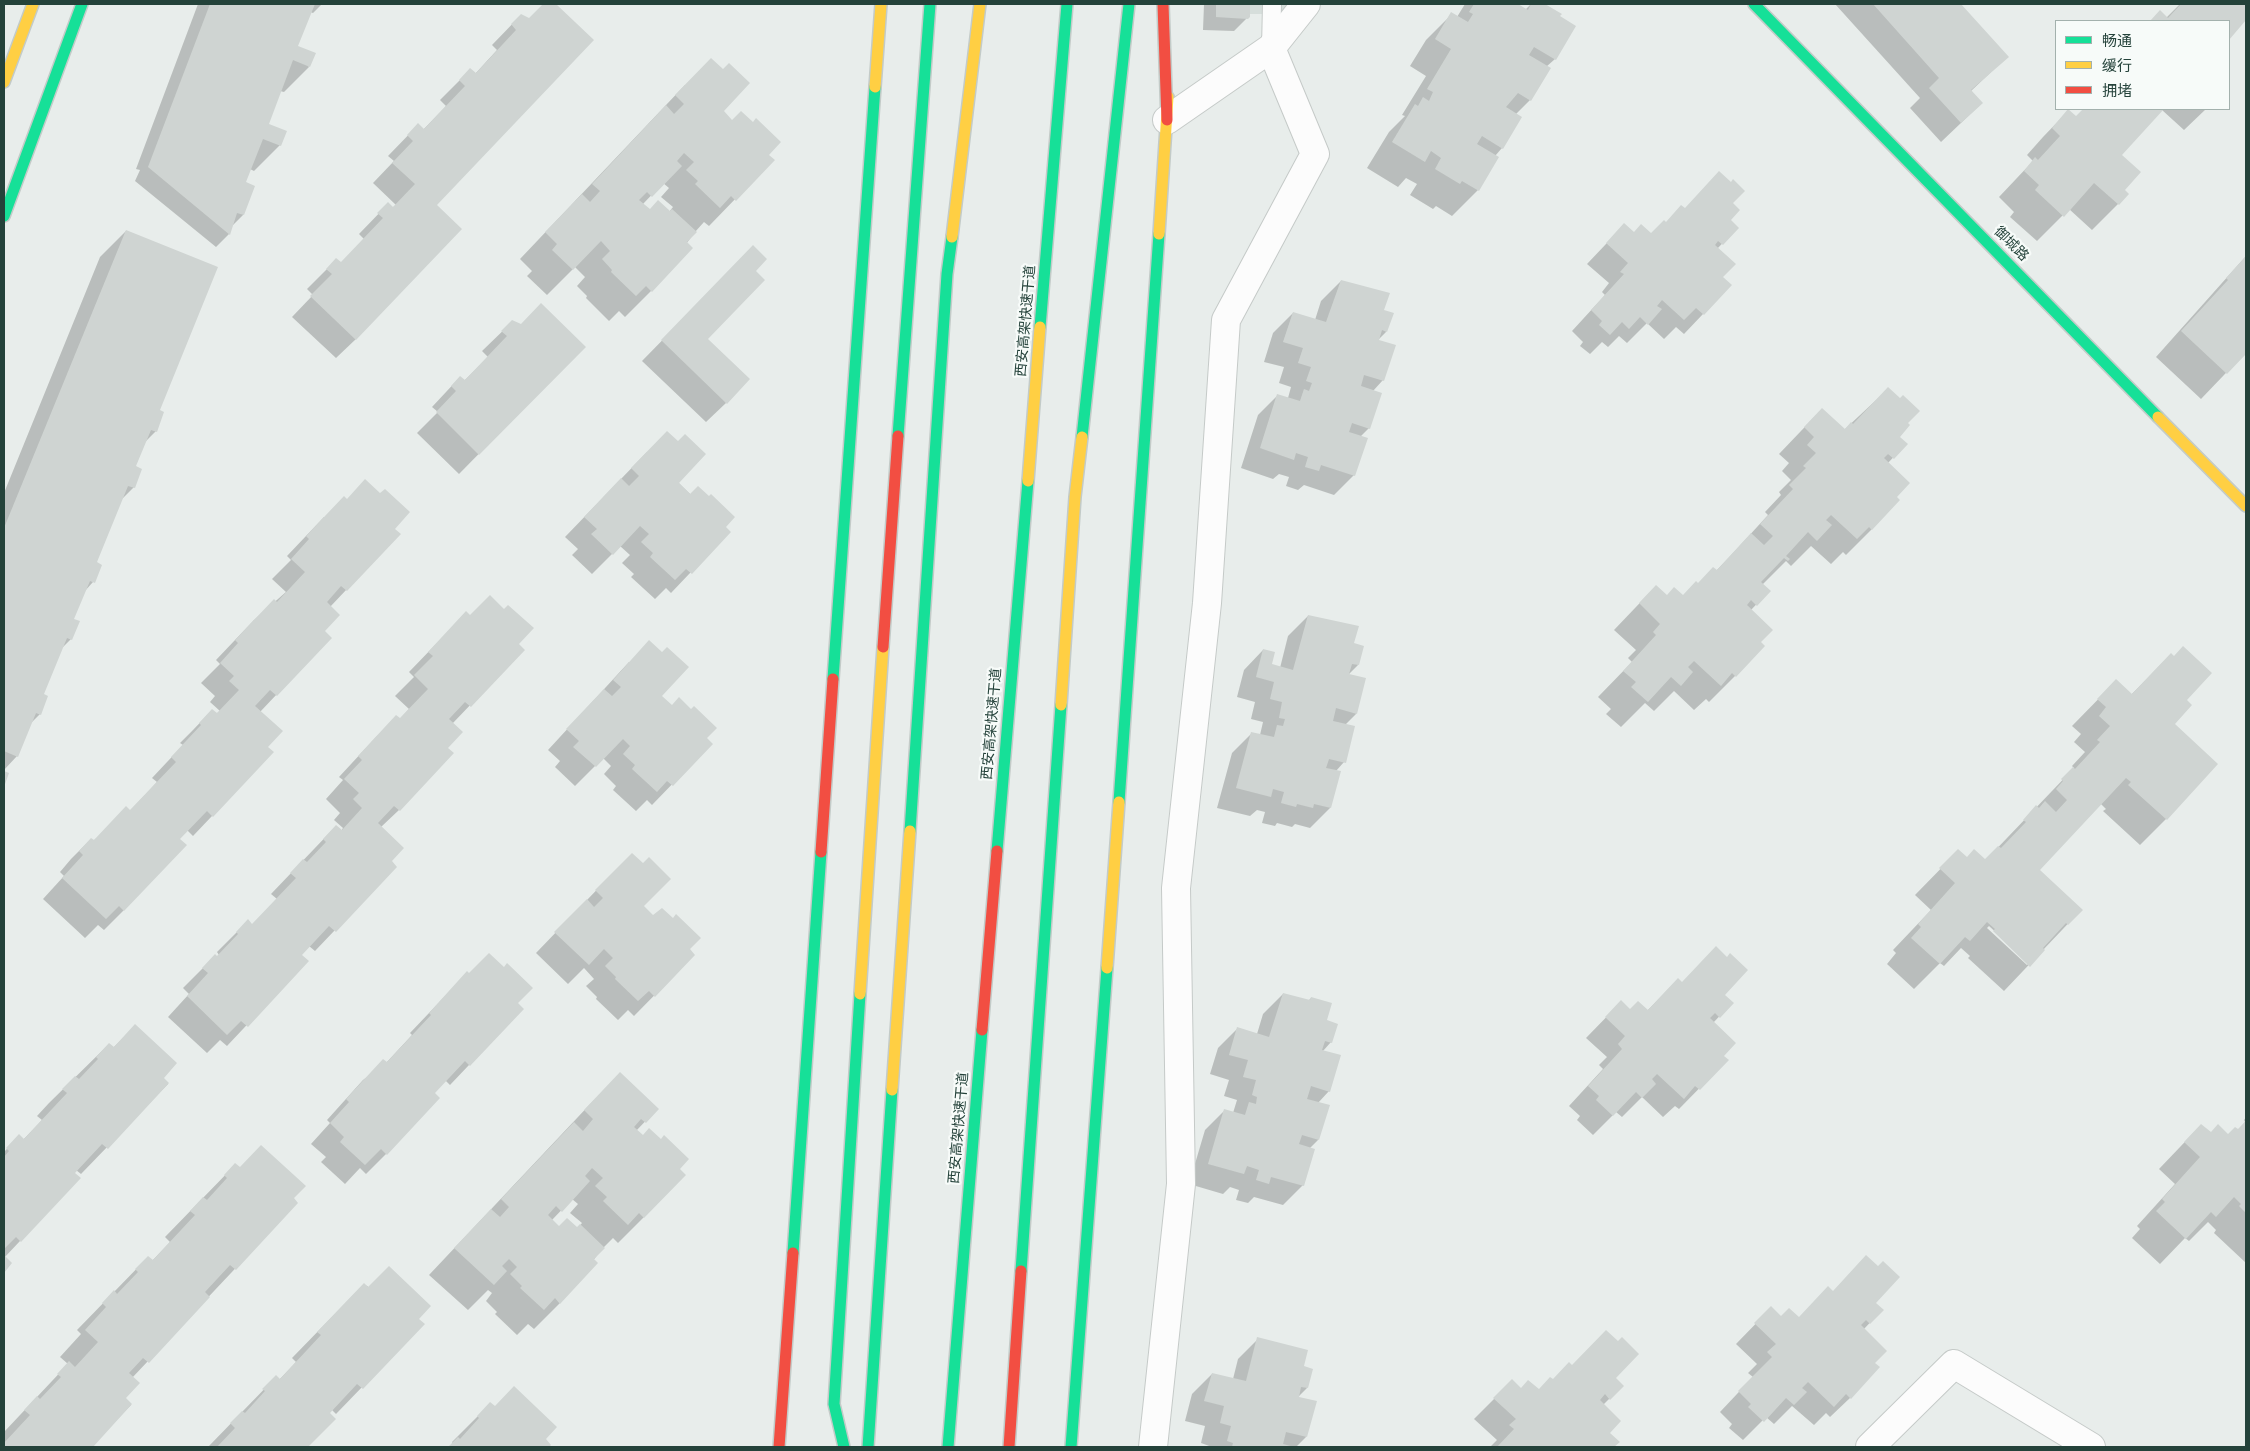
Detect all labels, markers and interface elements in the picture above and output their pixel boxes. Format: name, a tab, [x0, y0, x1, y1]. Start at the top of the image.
legend	[2055, 20, 2230, 110]
text: 畅通	[2102, 32, 2132, 50]
text: 缓行	[2102, 57, 2132, 75]
text: 拥堵	[2102, 82, 2132, 100]
street label: 御城路	[1990, 223, 2032, 265]
street label: 西安高架快速干道	[1013, 264, 1039, 378]
street label: 西安高架快速干道	[979, 667, 1005, 781]
street label: 西安高架快速干道	[946, 1071, 972, 1185]

